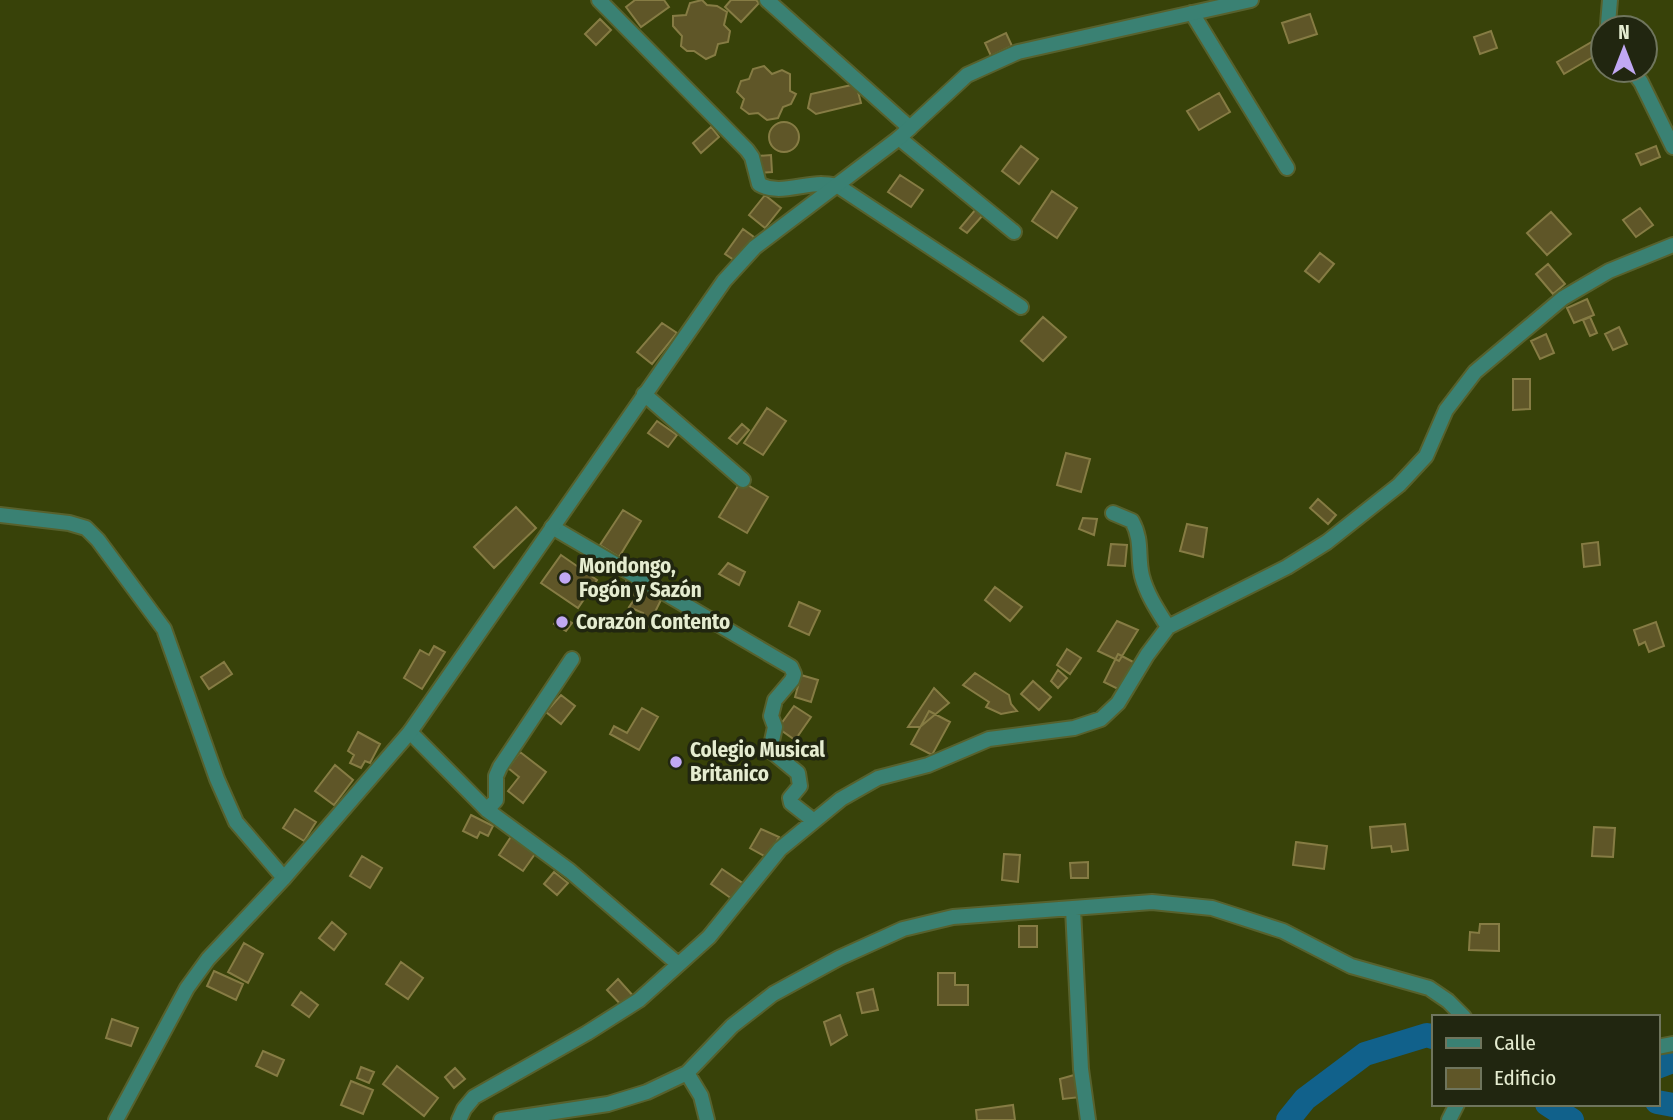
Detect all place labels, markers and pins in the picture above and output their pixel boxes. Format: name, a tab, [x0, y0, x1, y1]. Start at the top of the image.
place label: Mondongo, Fogón y Sazón	[579, 553, 702, 603]
marker: Mondongo, Fogón y Sazón	[557, 570, 573, 586]
place label: Corazón Contento	[576, 609, 730, 635]
marker: Corazón Contento	[554, 614, 570, 630]
place label: Colegio Musical Britanico	[690, 737, 825, 787]
marker: Colegio Musical Britanico	[668, 754, 684, 770]

